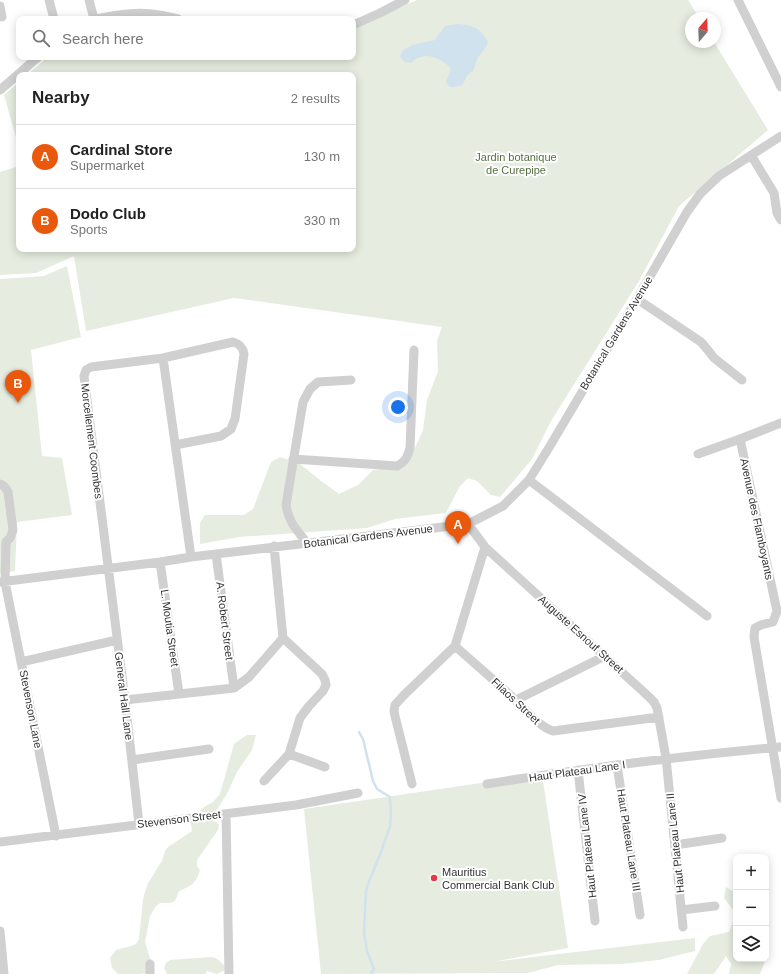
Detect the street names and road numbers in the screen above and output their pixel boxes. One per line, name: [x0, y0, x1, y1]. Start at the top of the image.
street label: Botanical Gardens Avenue: [577, 274, 655, 392]
street label: Morcellement Coombes: [79, 383, 105, 500]
street label: Avenue des Flamboyants: [738, 457, 776, 581]
street label: Botanical Gardens Avenue: [303, 522, 433, 550]
street label: A. Robert Street: [214, 581, 236, 661]
street label: L. Moutia Street: [159, 589, 181, 667]
street label: Auguste Esnouf Street: [536, 593, 626, 675]
street label: General Hall Lane: [113, 651, 135, 741]
street label: Stevenson Lane: [18, 669, 44, 749]
street label: Filaos Street: [489, 676, 543, 726]
street label: Haut Plateau Lane I: [528, 758, 626, 784]
street label: Haut Plateau Lane III: [615, 788, 643, 892]
street label: Haut Plateau Lane II: [664, 792, 686, 894]
street label: Haut Plateau Lane IV: [575, 793, 598, 899]
street label: Stevenson Street: [136, 808, 222, 830]

